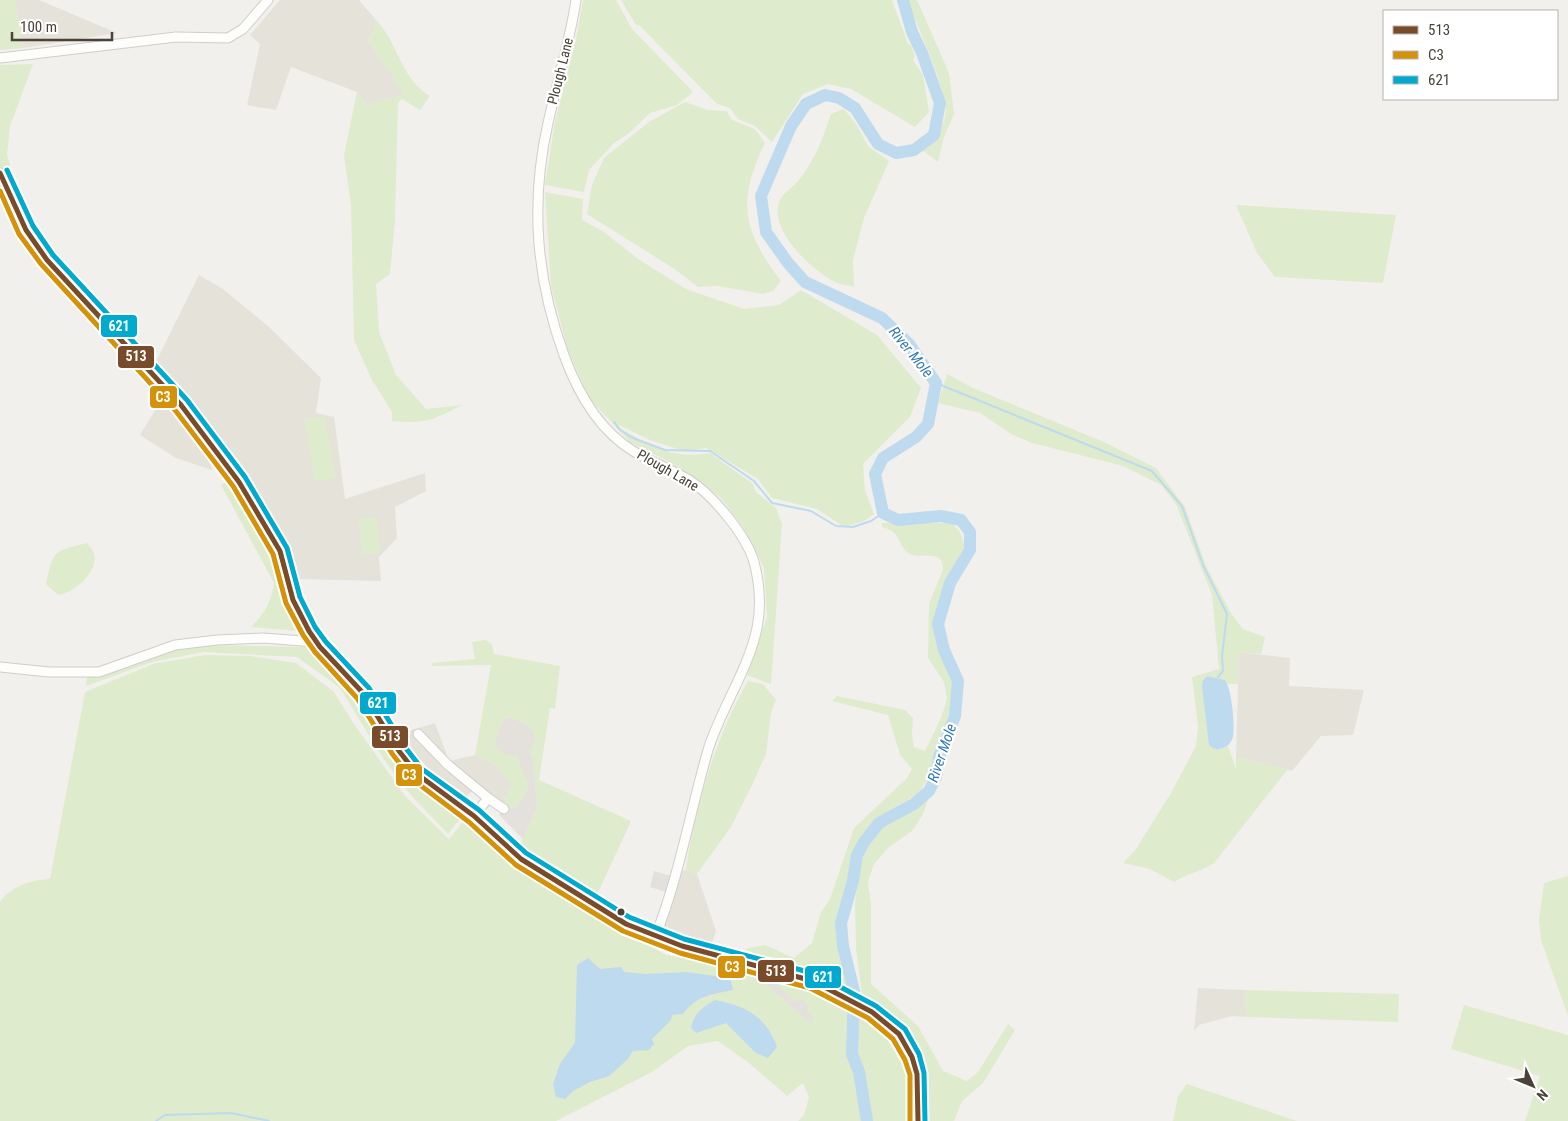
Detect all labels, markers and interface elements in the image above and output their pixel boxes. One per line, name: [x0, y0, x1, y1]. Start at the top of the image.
scale bar: [12, 10, 112, 42]
legend: [1383, 10, 1558, 100]
text: 100 m: [20, 18, 57, 36]
text: 513: [1428, 21, 1450, 39]
street label: Plough Lane: [544, 35, 576, 106]
text: C3: [1428, 46, 1444, 64]
text: 621: [1428, 71, 1450, 89]
line badge: 621: [100, 314, 138, 338]
text: 621: [108, 318, 130, 334]
water label: River Mole: [885, 323, 937, 381]
line badge: 513: [117, 345, 155, 369]
text: 513: [125, 348, 147, 364]
line badge: C3: [149, 385, 178, 409]
text: C3: [155, 389, 171, 405]
street label: Plough Lane: [634, 446, 702, 494]
line badge: 621: [359, 691, 397, 715]
text: 621: [367, 695, 389, 711]
water label: River Mole: [924, 721, 960, 784]
line badge: 513: [371, 725, 409, 749]
text: 513: [379, 728, 401, 744]
line badge: C3: [395, 763, 423, 787]
text: C3: [401, 767, 417, 783]
unlabelled marker: [616, 907, 626, 917]
line badge: C3: [717, 955, 746, 979]
text: C3: [724, 959, 740, 975]
line badge: 513: [757, 959, 795, 983]
text: 513: [765, 963, 787, 979]
line badge: 621: [804, 965, 842, 989]
text: 621: [812, 969, 834, 985]
north arrow: [1508, 1061, 1558, 1111]
text: N: [1534, 1086, 1551, 1104]

